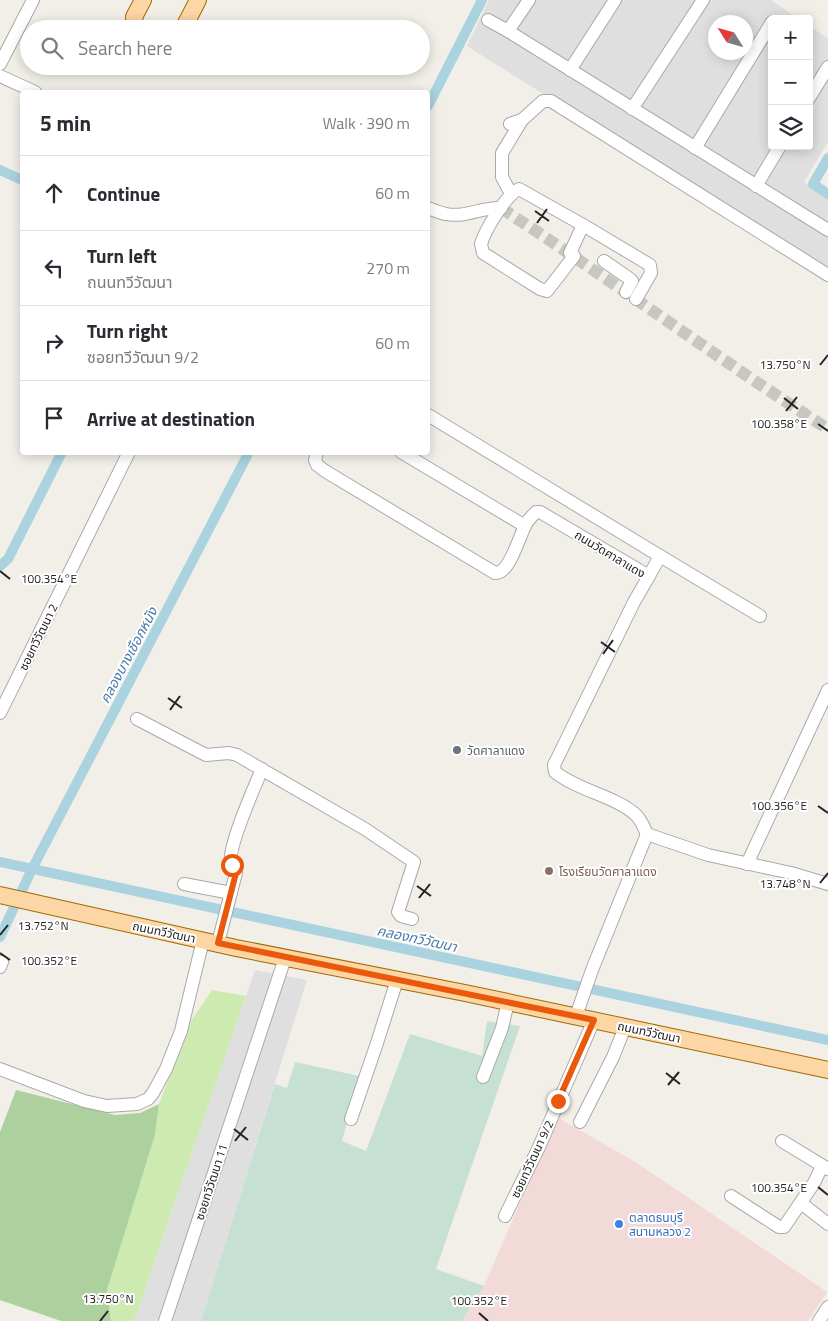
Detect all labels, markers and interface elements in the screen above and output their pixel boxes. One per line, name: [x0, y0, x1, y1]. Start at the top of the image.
north arrow: [708, 15, 753, 60]
map controls: [768, 15, 813, 150]
button: +: [768, 15, 813, 60]
search box: [20, 20, 430, 75]
text: Search here: [78, 33, 172, 62]
icon: search: [38, 34, 66, 62]
button: −: [768, 60, 813, 105]
button: layers: [768, 105, 813, 150]
text: 5 min: [40, 107, 91, 139]
text: Walk · 390 m: [322, 111, 410, 135]
icon: ahead: [40, 179, 68, 207]
text: Continue: [87, 179, 160, 208]
text: 60 m: [375, 181, 410, 205]
text: Turn left: [87, 241, 157, 270]
icon: left: [40, 254, 68, 282]
text: 270 m: [366, 256, 410, 280]
text: ถนนทวีวัฒนา: [87, 270, 173, 294]
text: Turn right: [87, 316, 168, 345]
icon: right: [40, 329, 68, 357]
text: 60 m: [375, 331, 410, 355]
text: ซอยทวีวัฒนา 9/2: [87, 345, 199, 369]
text: 13.750°N: [759, 355, 811, 374]
icon: arrive: [40, 404, 68, 432]
text: Arrive at destination: [87, 404, 255, 433]
text: 100.358°E: [751, 414, 807, 433]
street label: ถนนวัดศาลาแดง: [571, 525, 649, 583]
text: 100.354°E: [21, 569, 77, 588]
street label: ซอยทวีวัฒนา 2: [14, 600, 62, 674]
water label: คลองบางเชือกหนัง: [94, 602, 163, 707]
place label: วัดศาลาแดง: [467, 741, 525, 760]
marker: วัดศาลาแดง: [451, 744, 463, 756]
text: 100.356°E: [751, 796, 807, 815]
route start: [221, 854, 244, 877]
place label: โรงเรียนวัดศาลาแดง: [559, 862, 657, 881]
marker: โรงเรียนวัดศาลาแดง: [543, 865, 555, 877]
text: 13.748°N: [759, 874, 811, 893]
text: 13.752°N: [17, 916, 69, 935]
street label: ถนนทวีวัฒนา: [131, 916, 197, 948]
water label: คลองทวีวัฒนา: [375, 919, 460, 957]
text: 100.352°E: [21, 951, 77, 970]
street label: ถนนทวีวัฒนา: [616, 1016, 682, 1048]
route end: [547, 1090, 570, 1113]
street label: ซอยทวีวัฒนา 9/2: [506, 1117, 558, 1201]
street label: ซอยทวีวัฒนา 11: [190, 1142, 232, 1222]
text: 100.354°E: [751, 1178, 807, 1197]
place label: ตลาดธนบุรี สนามหลวง 2: [629, 1208, 691, 1241]
marker: ตลาดธนบุรี สนามหลวง 2: [613, 1218, 625, 1230]
text: 13.750°N: [82, 1289, 134, 1308]
text: 100.352°E: [451, 1291, 507, 1310]

